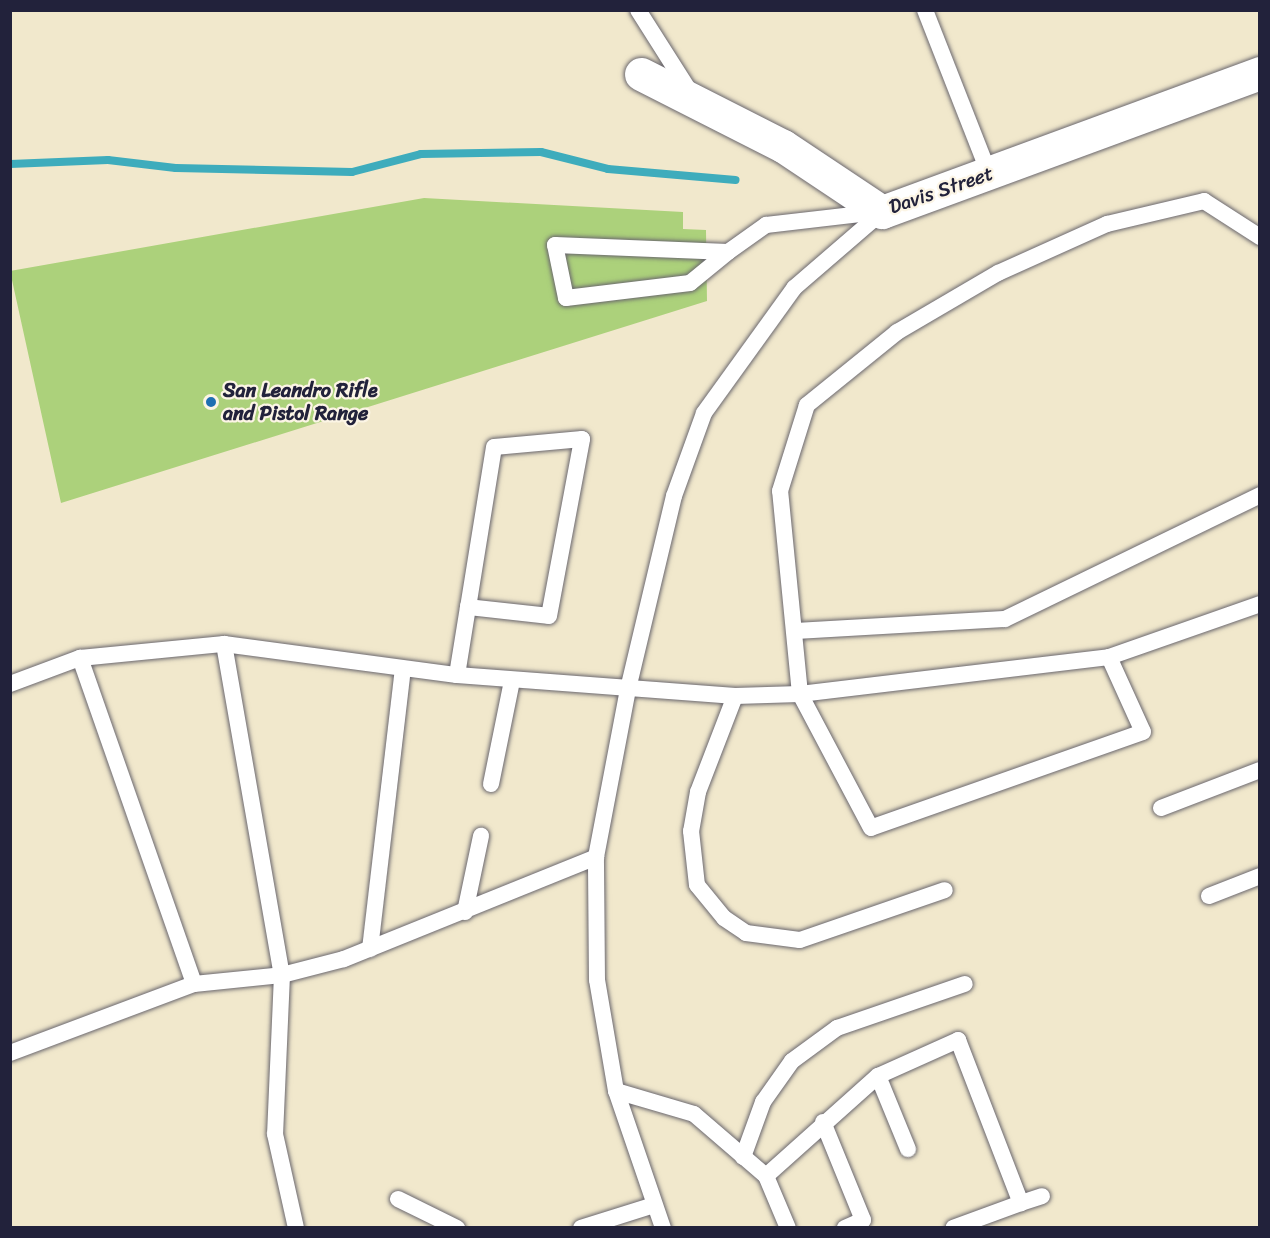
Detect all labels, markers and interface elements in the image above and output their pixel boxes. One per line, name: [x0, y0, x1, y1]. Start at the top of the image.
street label: Davis Street: [885, 161, 997, 219]
place label: San Leandro Rifle and Pistol Range: [223, 378, 378, 425]
marker: San Leandro Rifle and Pistol Range: [204, 395, 218, 409]

